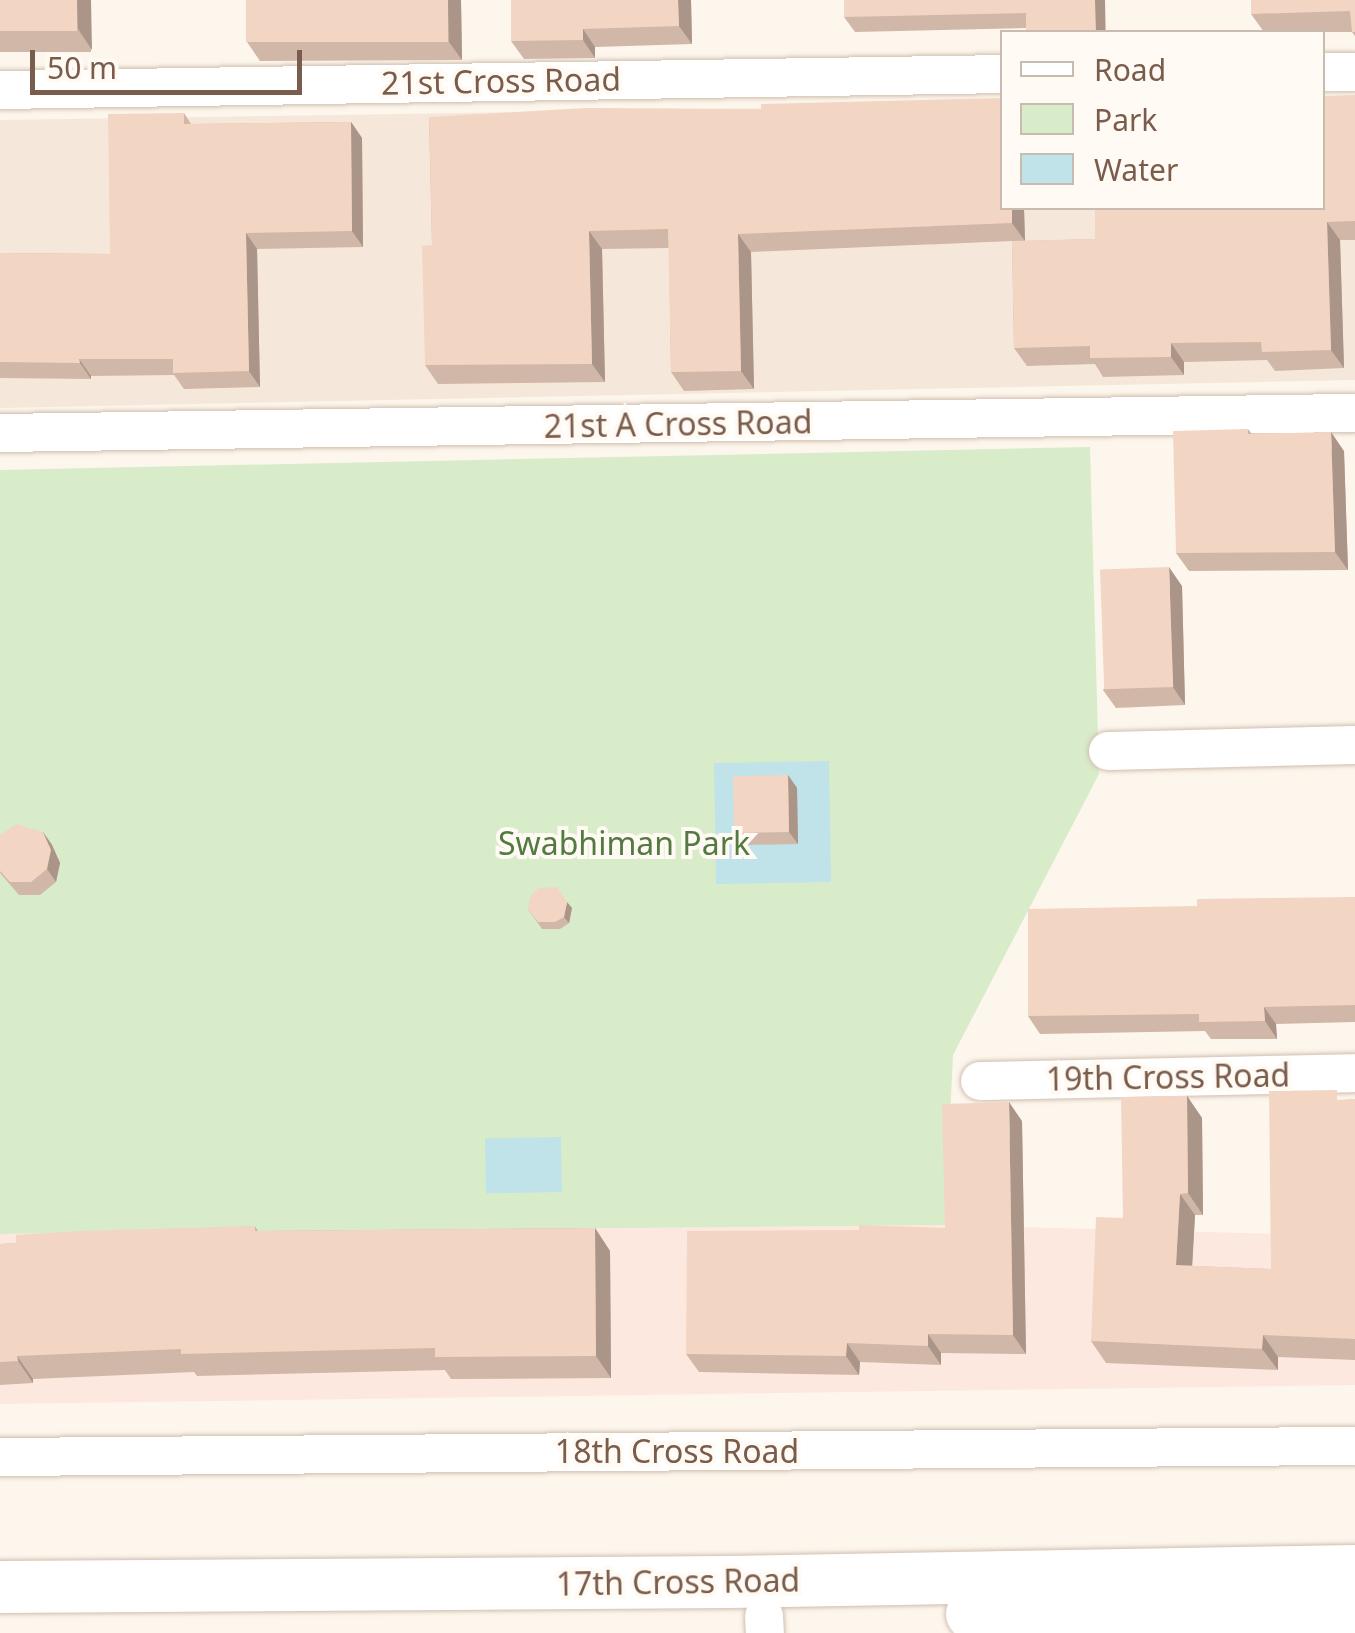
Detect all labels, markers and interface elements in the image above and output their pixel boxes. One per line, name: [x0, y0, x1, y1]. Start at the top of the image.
scale bar: [35, 30, 308, 92]
legend: [1000, 30, 1325, 210]
text: 50 m: [47, 47, 117, 88]
text: Road: [1094, 49, 1166, 90]
street label: 21st Cross Road: [381, 60, 621, 102]
text: Park: [1094, 99, 1157, 140]
text: Water: [1094, 149, 1178, 190]
street label: 21st A Cross Road: [543, 402, 813, 446]
park label: Swabhiman Park: [498, 824, 750, 862]
street label: 19th Cross Road: [1046, 1056, 1290, 1098]
street label: 18th Cross Road: [555, 1432, 799, 1470]
street label: 17th Cross Road: [556, 1561, 800, 1603]

